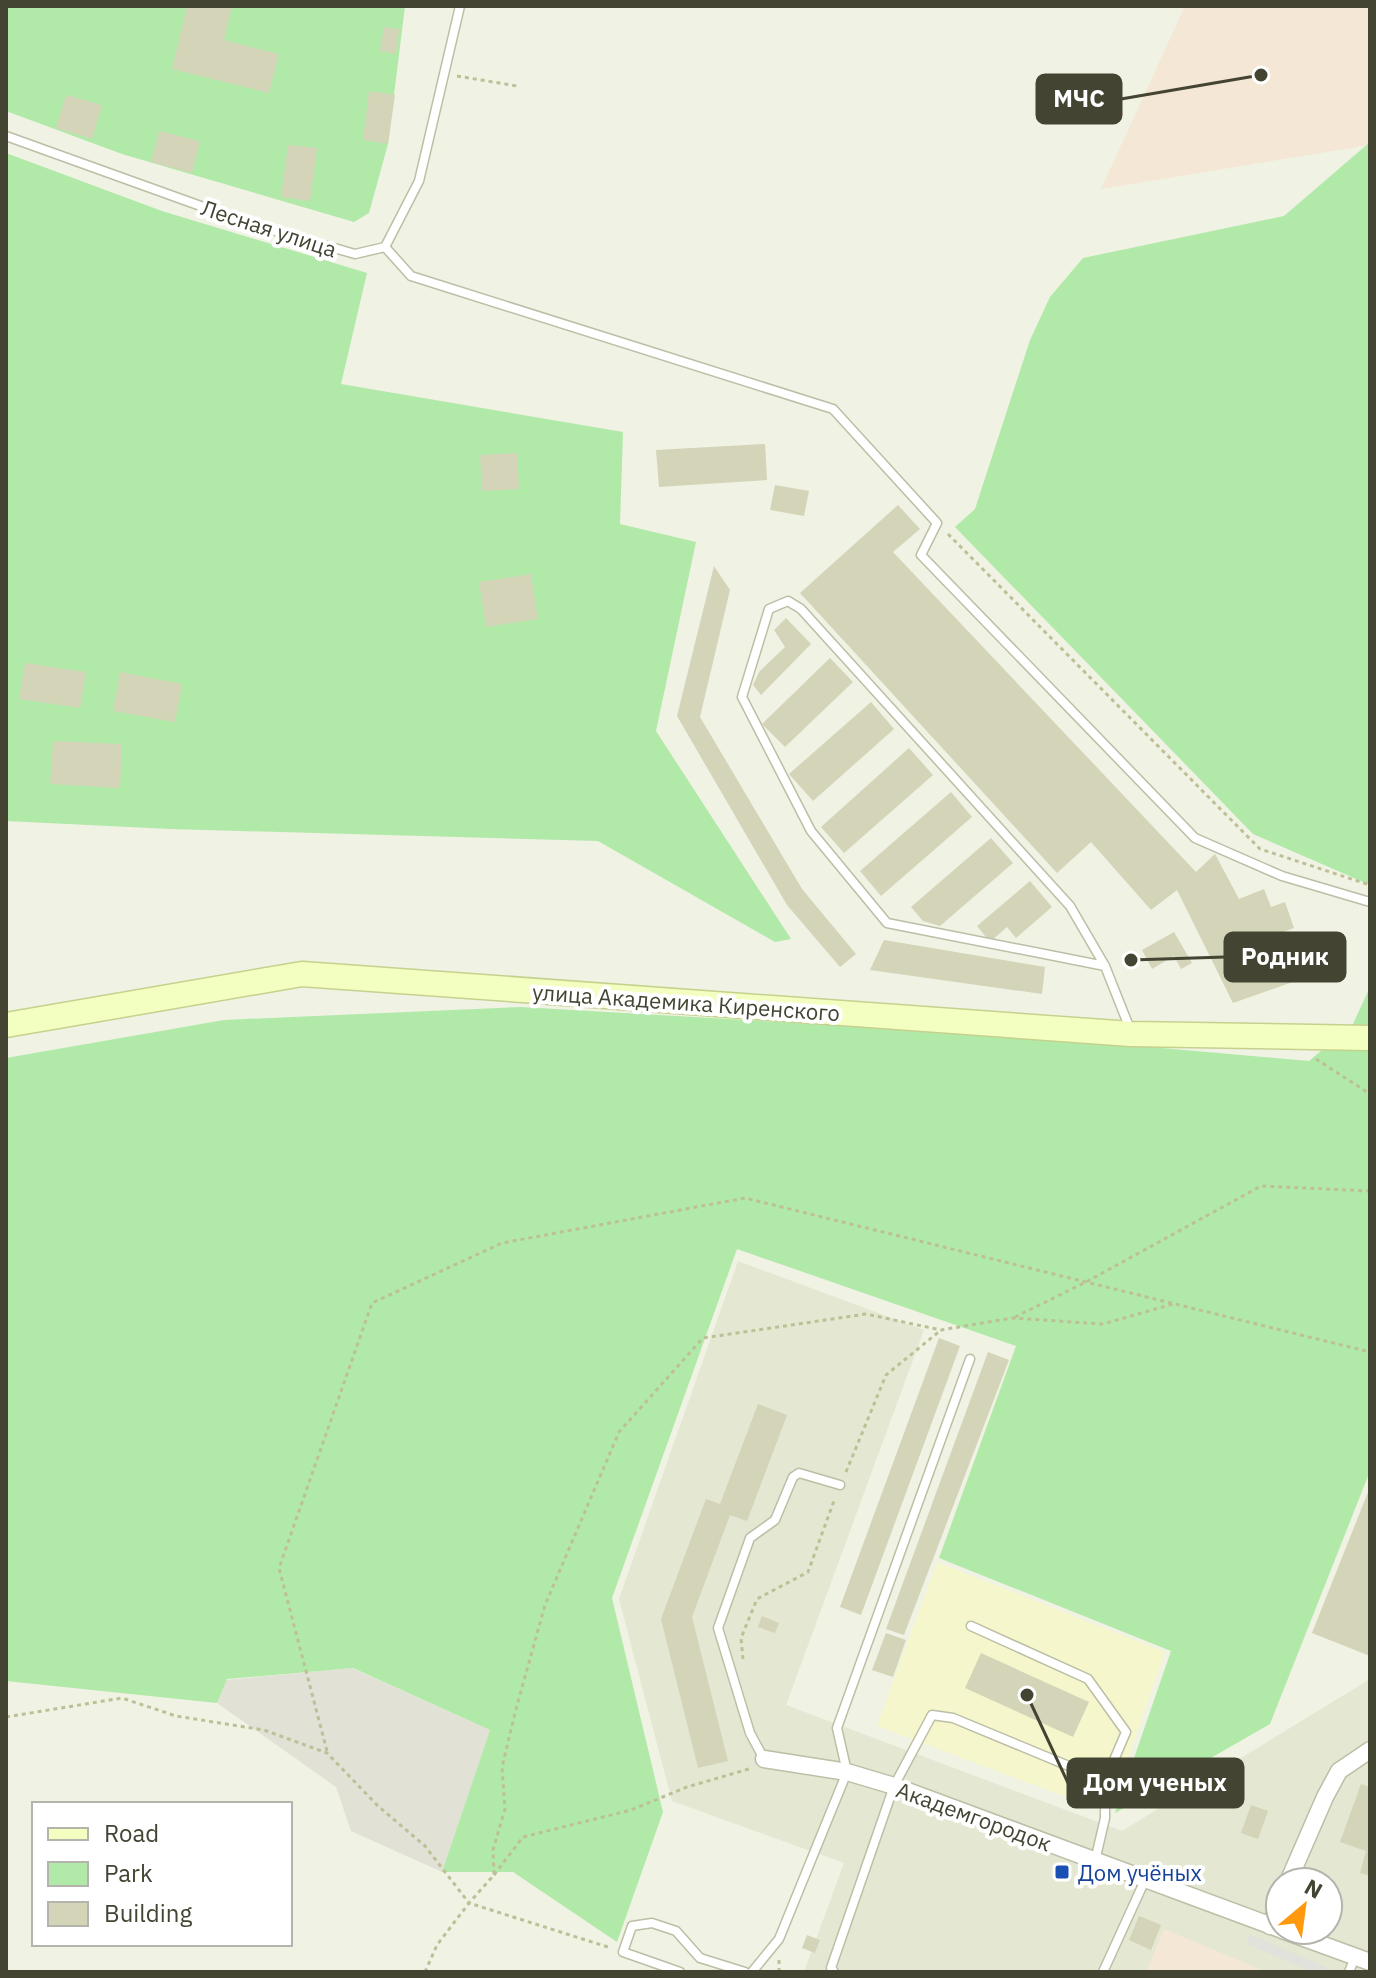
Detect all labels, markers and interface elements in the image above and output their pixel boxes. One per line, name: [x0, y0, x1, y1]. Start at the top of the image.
callout: МЧС: [1037, 75, 1121, 123]
text: МЧС: [1053, 82, 1105, 114]
street label: Лесная улица: [198, 192, 341, 264]
callout: Родник: [1225, 933, 1345, 981]
text: Родник: [1241, 940, 1329, 972]
street label: улица Академика Киренского: [531, 977, 841, 1027]
callout: Дом ученых: [1068, 1759, 1243, 1807]
text: Дом ученых: [1083, 1766, 1227, 1798]
street label: Академгородок: [893, 1775, 1055, 1857]
legend: [32, 1802, 292, 1946]
text: Road: [104, 1817, 159, 1849]
text: Park: [104, 1857, 153, 1889]
place label: Дом учёных: [1078, 1858, 1202, 1887]
marker: Дом учёных: [1053, 1863, 1071, 1881]
north arrow: [1264, 1866, 1344, 1946]
text: N: [1300, 1872, 1328, 1905]
text: Building: [104, 1897, 192, 1929]

